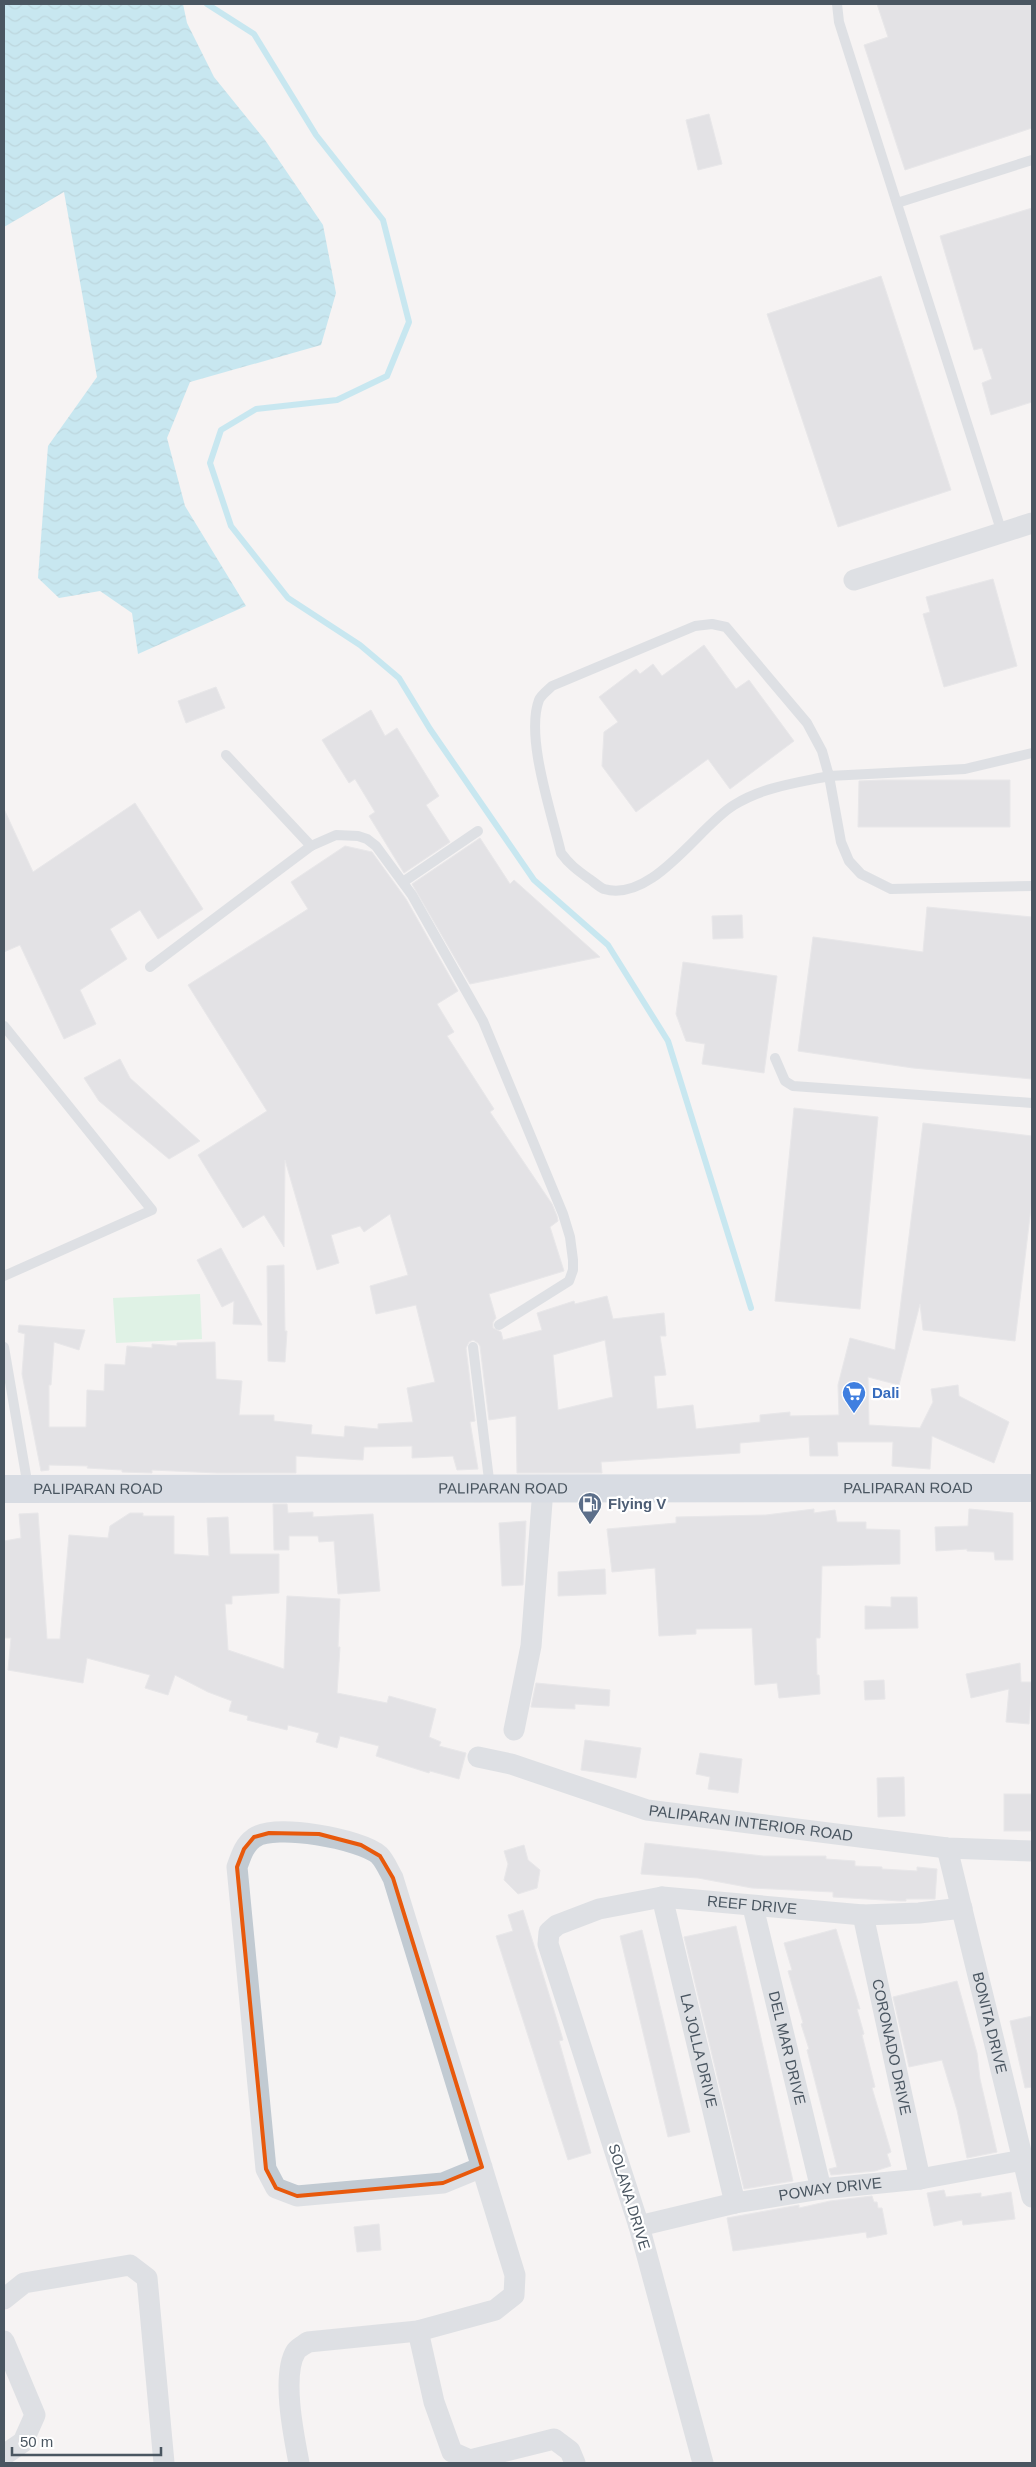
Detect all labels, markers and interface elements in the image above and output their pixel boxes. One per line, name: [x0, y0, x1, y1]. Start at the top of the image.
supermarket icon: Dali: [841, 1380, 867, 1414]
place label: Dali: [872, 1384, 900, 1401]
street label: PALIPARAN ROAD: [438, 1479, 568, 1497]
street label: PALIPARAN ROAD: [843, 1479, 973, 1496]
street label: PALIPARAN ROAD: [33, 1480, 163, 1497]
fuel station icon: Flying V: [577, 1491, 603, 1525]
place label: Flying V: [608, 1495, 666, 1512]
street label: PALIPARAN INTERIOR ROAD: [648, 1801, 854, 1844]
street label: REEF DRIVE: [706, 1892, 798, 1917]
street label: BONITA DRIVE: [970, 1970, 1011, 2075]
street label: CORONADO DRIVE: [869, 1977, 915, 2116]
street label: DEL MAR DRIVE: [766, 1989, 809, 2106]
street label: LA JOLLA DRIVE: [677, 1992, 721, 2109]
street label: SOLANA DRIVE: [605, 2142, 654, 2252]
street label: POWAY DRIVE: [777, 2174, 883, 2204]
scale bar: [12, 2424, 161, 2456]
text: 50 m: [20, 2433, 53, 2450]

